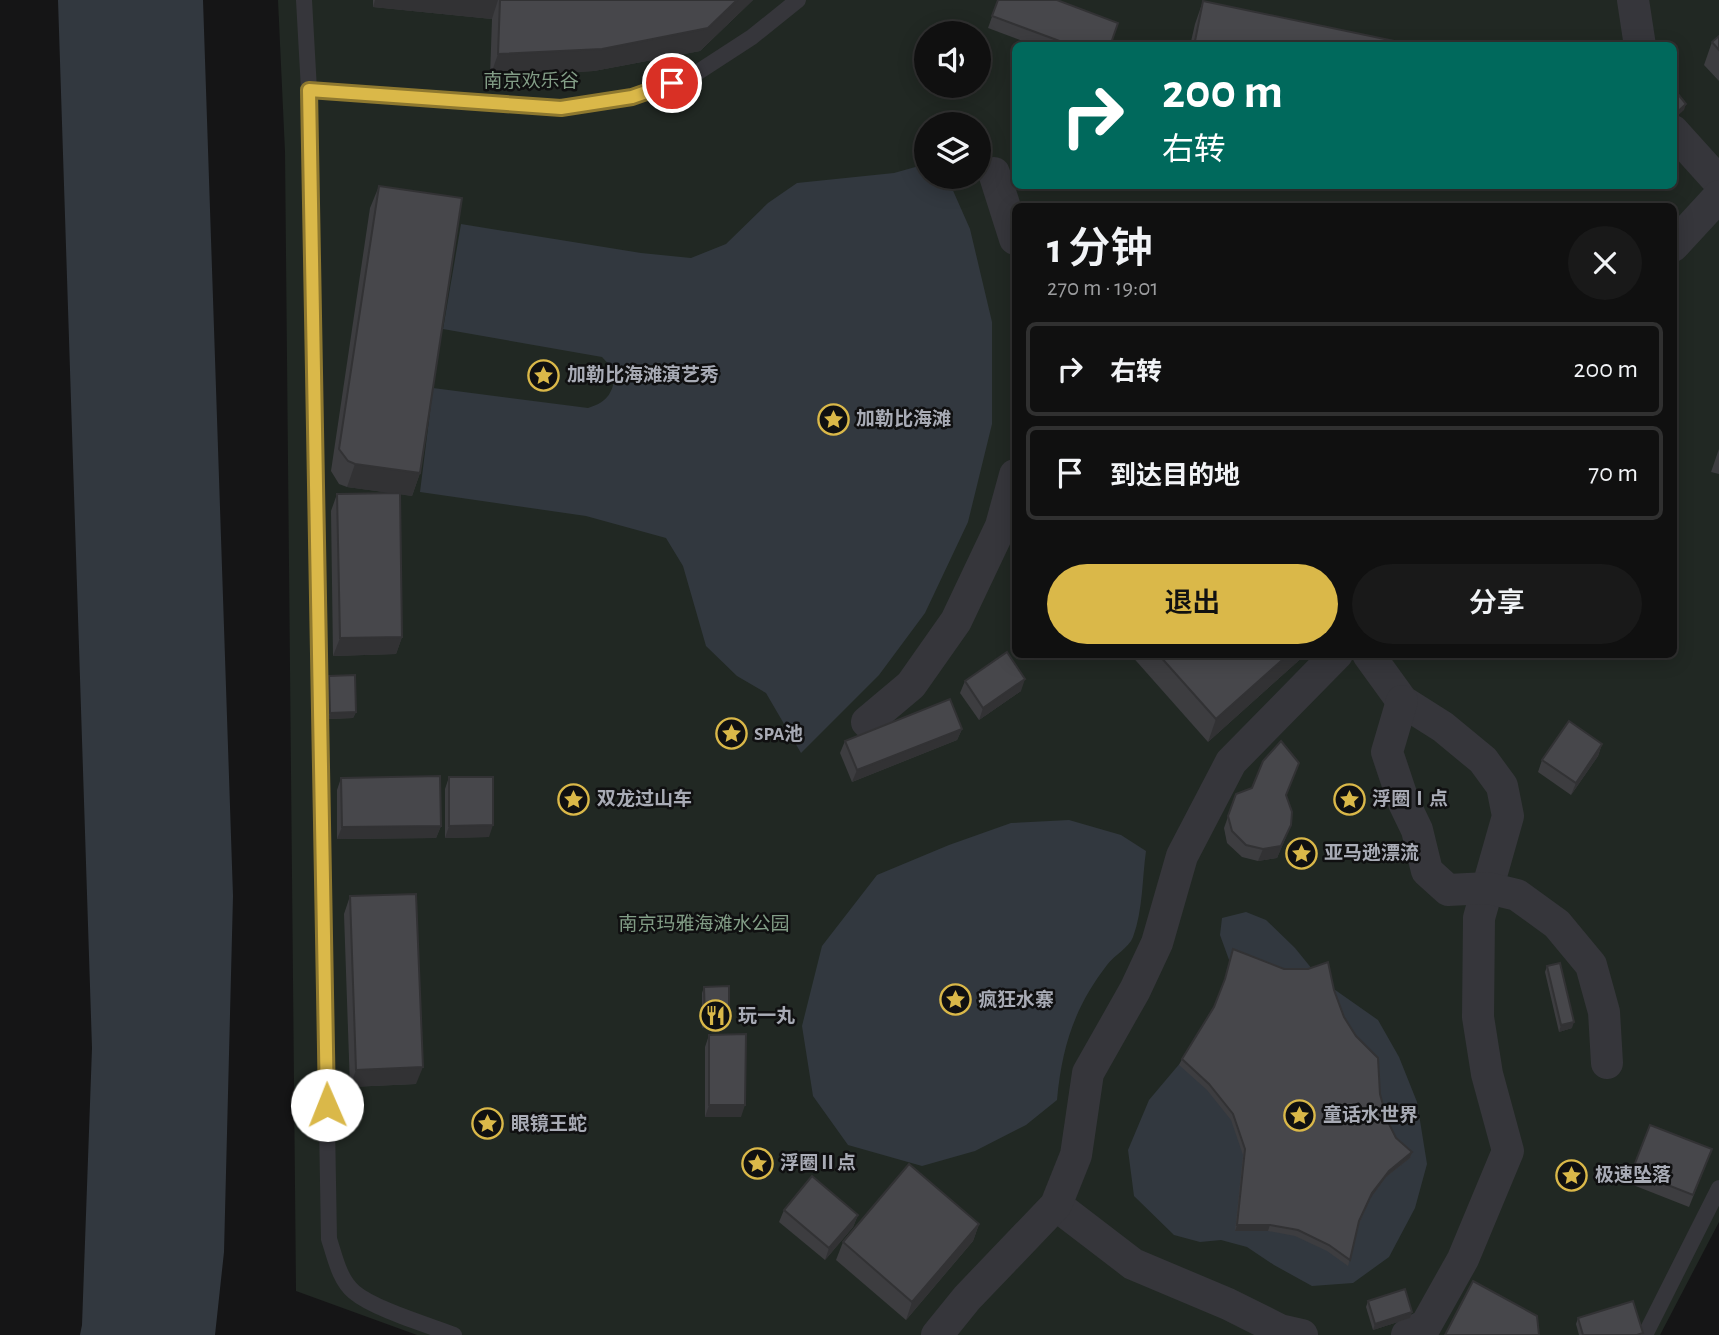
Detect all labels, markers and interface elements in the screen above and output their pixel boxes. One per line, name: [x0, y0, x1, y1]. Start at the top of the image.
map controls: [914, 21, 991, 189]
button: sound: [914, 21, 991, 98]
pin: [642, 53, 702, 113]
icon: arrive: [653, 64, 691, 102]
text: 200 m: [1162, 68, 1283, 117]
icon: right: [1047, 70, 1138, 161]
park label: 南京欢乐谷: [483, 71, 579, 91]
button: layers: [914, 112, 991, 189]
text: 右转: [1162, 134, 1226, 166]
button: close: [1568, 226, 1642, 300]
text: 1 分钟: [1047, 228, 1152, 270]
text: 270 m · 19:01: [1047, 277, 1158, 300]
icon: right: [1051, 350, 1089, 388]
text: 200 m: [1574, 356, 1638, 382]
place icon: 加勒比海滩演艺秀: [527, 358, 561, 392]
text: 右转: [1110, 359, 1162, 385]
place label: 加勒比海滩演艺秀: [567, 364, 719, 385]
place icon: 加勒比海滩: [816, 402, 850, 436]
place label: 加勒比海滩: [856, 408, 951, 429]
icon: arrive: [1051, 454, 1089, 492]
text: 70 m: [1588, 460, 1638, 486]
text: 到达目的地: [1110, 463, 1240, 489]
button: 退出: [1047, 564, 1338, 644]
button: 分享: [1352, 564, 1642, 644]
place icon: SPA池: [714, 717, 748, 751]
place label: SPA池: [754, 724, 803, 744]
place icon: 双龙过山车: [557, 782, 591, 816]
place icon: 浮圈Ⅰ点: [1332, 782, 1366, 816]
place label: 双龙过山车: [597, 788, 692, 809]
place label: 浮圈Ⅰ点: [1372, 788, 1448, 809]
place icon: 亚马逊漂流: [1284, 836, 1318, 870]
place label: 亚马逊漂流: [1324, 842, 1419, 863]
park label: 南京玛雅海滩水公园: [618, 913, 790, 934]
place icon: 疯狂水寨: [938, 983, 972, 1017]
place label: 疯狂水寨: [978, 989, 1054, 1010]
restaurant icon: 玩一丸: [698, 999, 732, 1033]
place label: 玩一丸: [738, 1006, 795, 1026]
position arrow: [290, 1068, 364, 1142]
place icon: 童话水世界: [1283, 1098, 1317, 1132]
place label: 童话水世界: [1323, 1104, 1418, 1125]
place icon: 眼镜王蛇: [471, 1107, 505, 1141]
place label: 眼镜王蛇: [511, 1113, 587, 1134]
place icon: 浮圈Ⅱ点: [740, 1146, 774, 1180]
place label: 浮圈Ⅱ点: [780, 1152, 856, 1173]
place icon: 极速坠落: [1555, 1158, 1589, 1192]
place label: 极速坠落: [1595, 1165, 1671, 1185]

